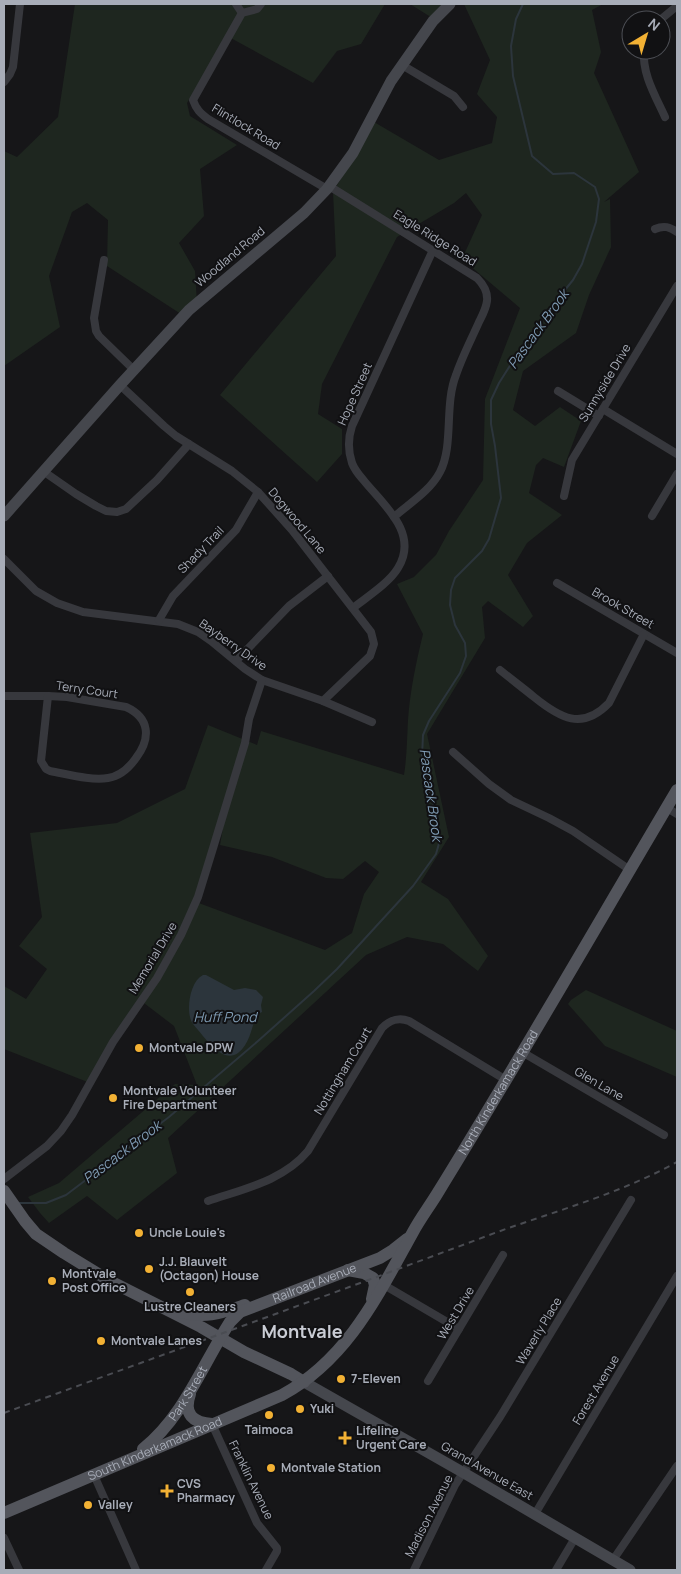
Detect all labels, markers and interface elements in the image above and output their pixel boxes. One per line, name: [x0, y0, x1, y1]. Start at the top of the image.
north arrow: [621, 10, 671, 60]
text: N: [644, 14, 664, 35]
street label: Flintlock Road: [209, 99, 284, 154]
street label: Eagle Ridge Road: [390, 205, 480, 270]
street label: Woodland Road: [191, 222, 268, 291]
water label: Pascack Brook: [503, 284, 574, 372]
street label: Sunnyside Drive: [574, 340, 635, 425]
street label: Hope Street: [333, 360, 376, 428]
street label: Dogwood Lane: [265, 484, 330, 557]
street label: Shady Trail: [174, 522, 228, 577]
street label: Brook Street: [589, 583, 658, 632]
street label: Bayberry Drive: [196, 615, 271, 674]
street label: Terry Court: [55, 677, 119, 702]
water label: Pascack Brook: [416, 747, 448, 844]
street label: Memorial Drive: [124, 919, 181, 997]
water label: Huff Pond: [193, 1007, 258, 1026]
street label: Nottingham Court: [310, 1024, 376, 1118]
street label: North Kinderkamack Road: [454, 1027, 542, 1158]
place label: Montvale DPW: [149, 1039, 234, 1056]
marker: Montvale DPW: [133, 1042, 145, 1054]
street label: Glen Lane: [571, 1063, 627, 1105]
place label: Montvale Volunteer Fire Department: [123, 1082, 237, 1113]
marker: Montvale Volunteer Fire Department: [107, 1092, 119, 1104]
water label: Pascack Brook: [79, 1115, 166, 1187]
place label: Uncle Louie's: [149, 1224, 226, 1241]
marker: Uncle Louie's: [133, 1227, 145, 1239]
place label: J.J. Blauvelt (Octagon) House: [159, 1253, 259, 1284]
street label: Railroad Avenue: [270, 1259, 359, 1307]
marker: J.J. Blauvelt (Octagon) House: [143, 1263, 155, 1275]
place label: Montvale Post Office: [62, 1265, 126, 1296]
marker: Montvale Post Office: [46, 1275, 58, 1287]
street label: West Drive: [433, 1283, 478, 1342]
marker: Lustre Cleaners: [184, 1286, 196, 1298]
street label: Waverly Place: [512, 1294, 565, 1368]
place label: Lustre Cleaners: [144, 1298, 236, 1315]
district label: Montvale: [261, 1319, 343, 1343]
place label: Montvale Lanes: [111, 1332, 203, 1349]
marker: Montvale Lanes: [95, 1335, 107, 1347]
street label: Forest Avenue: [568, 1352, 623, 1428]
street label: Park Street: [164, 1363, 211, 1424]
place label: 7-Eleven: [351, 1370, 401, 1387]
marker: 7-Eleven: [335, 1373, 347, 1385]
place label: Yuki: [310, 1400, 334, 1417]
marker: Yuki: [294, 1403, 306, 1415]
marker: Taimoca: [263, 1409, 275, 1421]
street label: South Kinderkamack Road: [85, 1412, 225, 1485]
place label: Taimoca: [245, 1421, 293, 1438]
place label: Lifeline Urgent Care: [356, 1422, 426, 1453]
marker: Lifeline Urgent Care: [338, 1431, 352, 1445]
street label: Franklin Avenue: [225, 1437, 278, 1522]
street label: Grand Avenue East: [438, 1437, 537, 1504]
place label: Montvale Station: [281, 1459, 381, 1476]
marker: Montvale Station: [265, 1462, 277, 1474]
street label: Madison Avenue: [400, 1472, 457, 1560]
place label: CVS Pharmacy: [177, 1475, 235, 1506]
marker: CVS Pharmacy: [161, 1485, 173, 1497]
place label: Valley: [98, 1496, 133, 1513]
marker: Valley: [82, 1499, 94, 1511]

